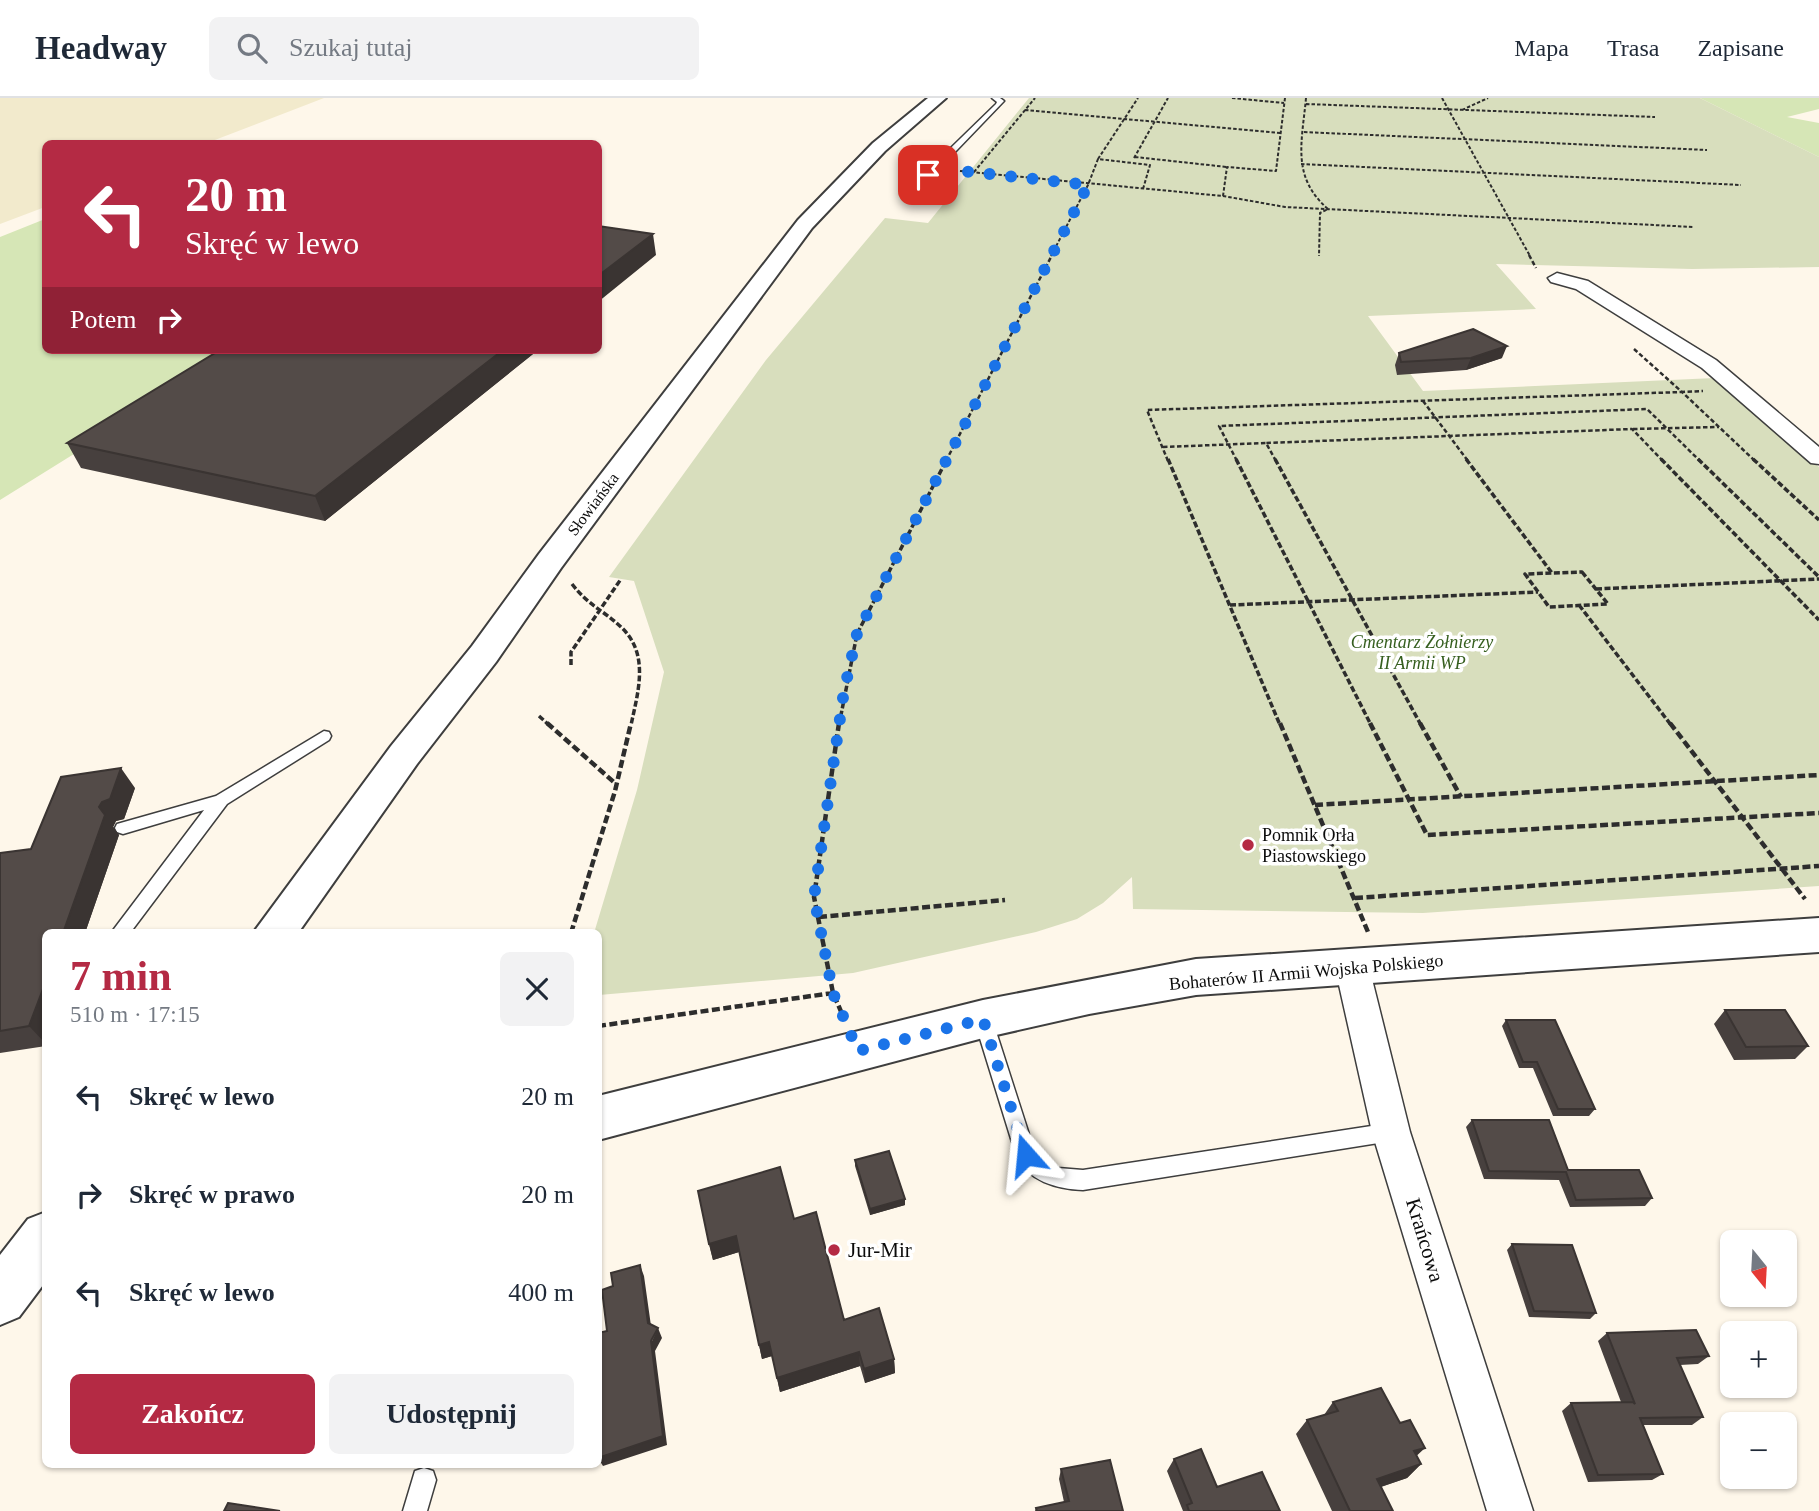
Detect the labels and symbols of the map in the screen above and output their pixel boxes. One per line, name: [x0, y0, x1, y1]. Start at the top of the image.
pin: [898, 145, 958, 205]
street label: Słowiańska: [564, 469, 622, 539]
park label: Cmentarz Żołnierzy II Armii WP: [1351, 632, 1493, 673]
place label: Pomnik Orła Piastowskiego: [1262, 825, 1366, 866]
marker: Pomnik Orła Piastowskiego: [1240, 837, 1256, 853]
street label: Bohaterów II Armii Wojska Polskiego: [1168, 950, 1444, 994]
position arrow: [989, 1118, 1063, 1192]
street label: Krańcowa: [1401, 1195, 1449, 1285]
north arrow: [1720, 1230, 1797, 1307]
place label: Jur-Mir: [848, 1238, 912, 1262]
marker: Jur-Mir: [826, 1242, 842, 1258]

